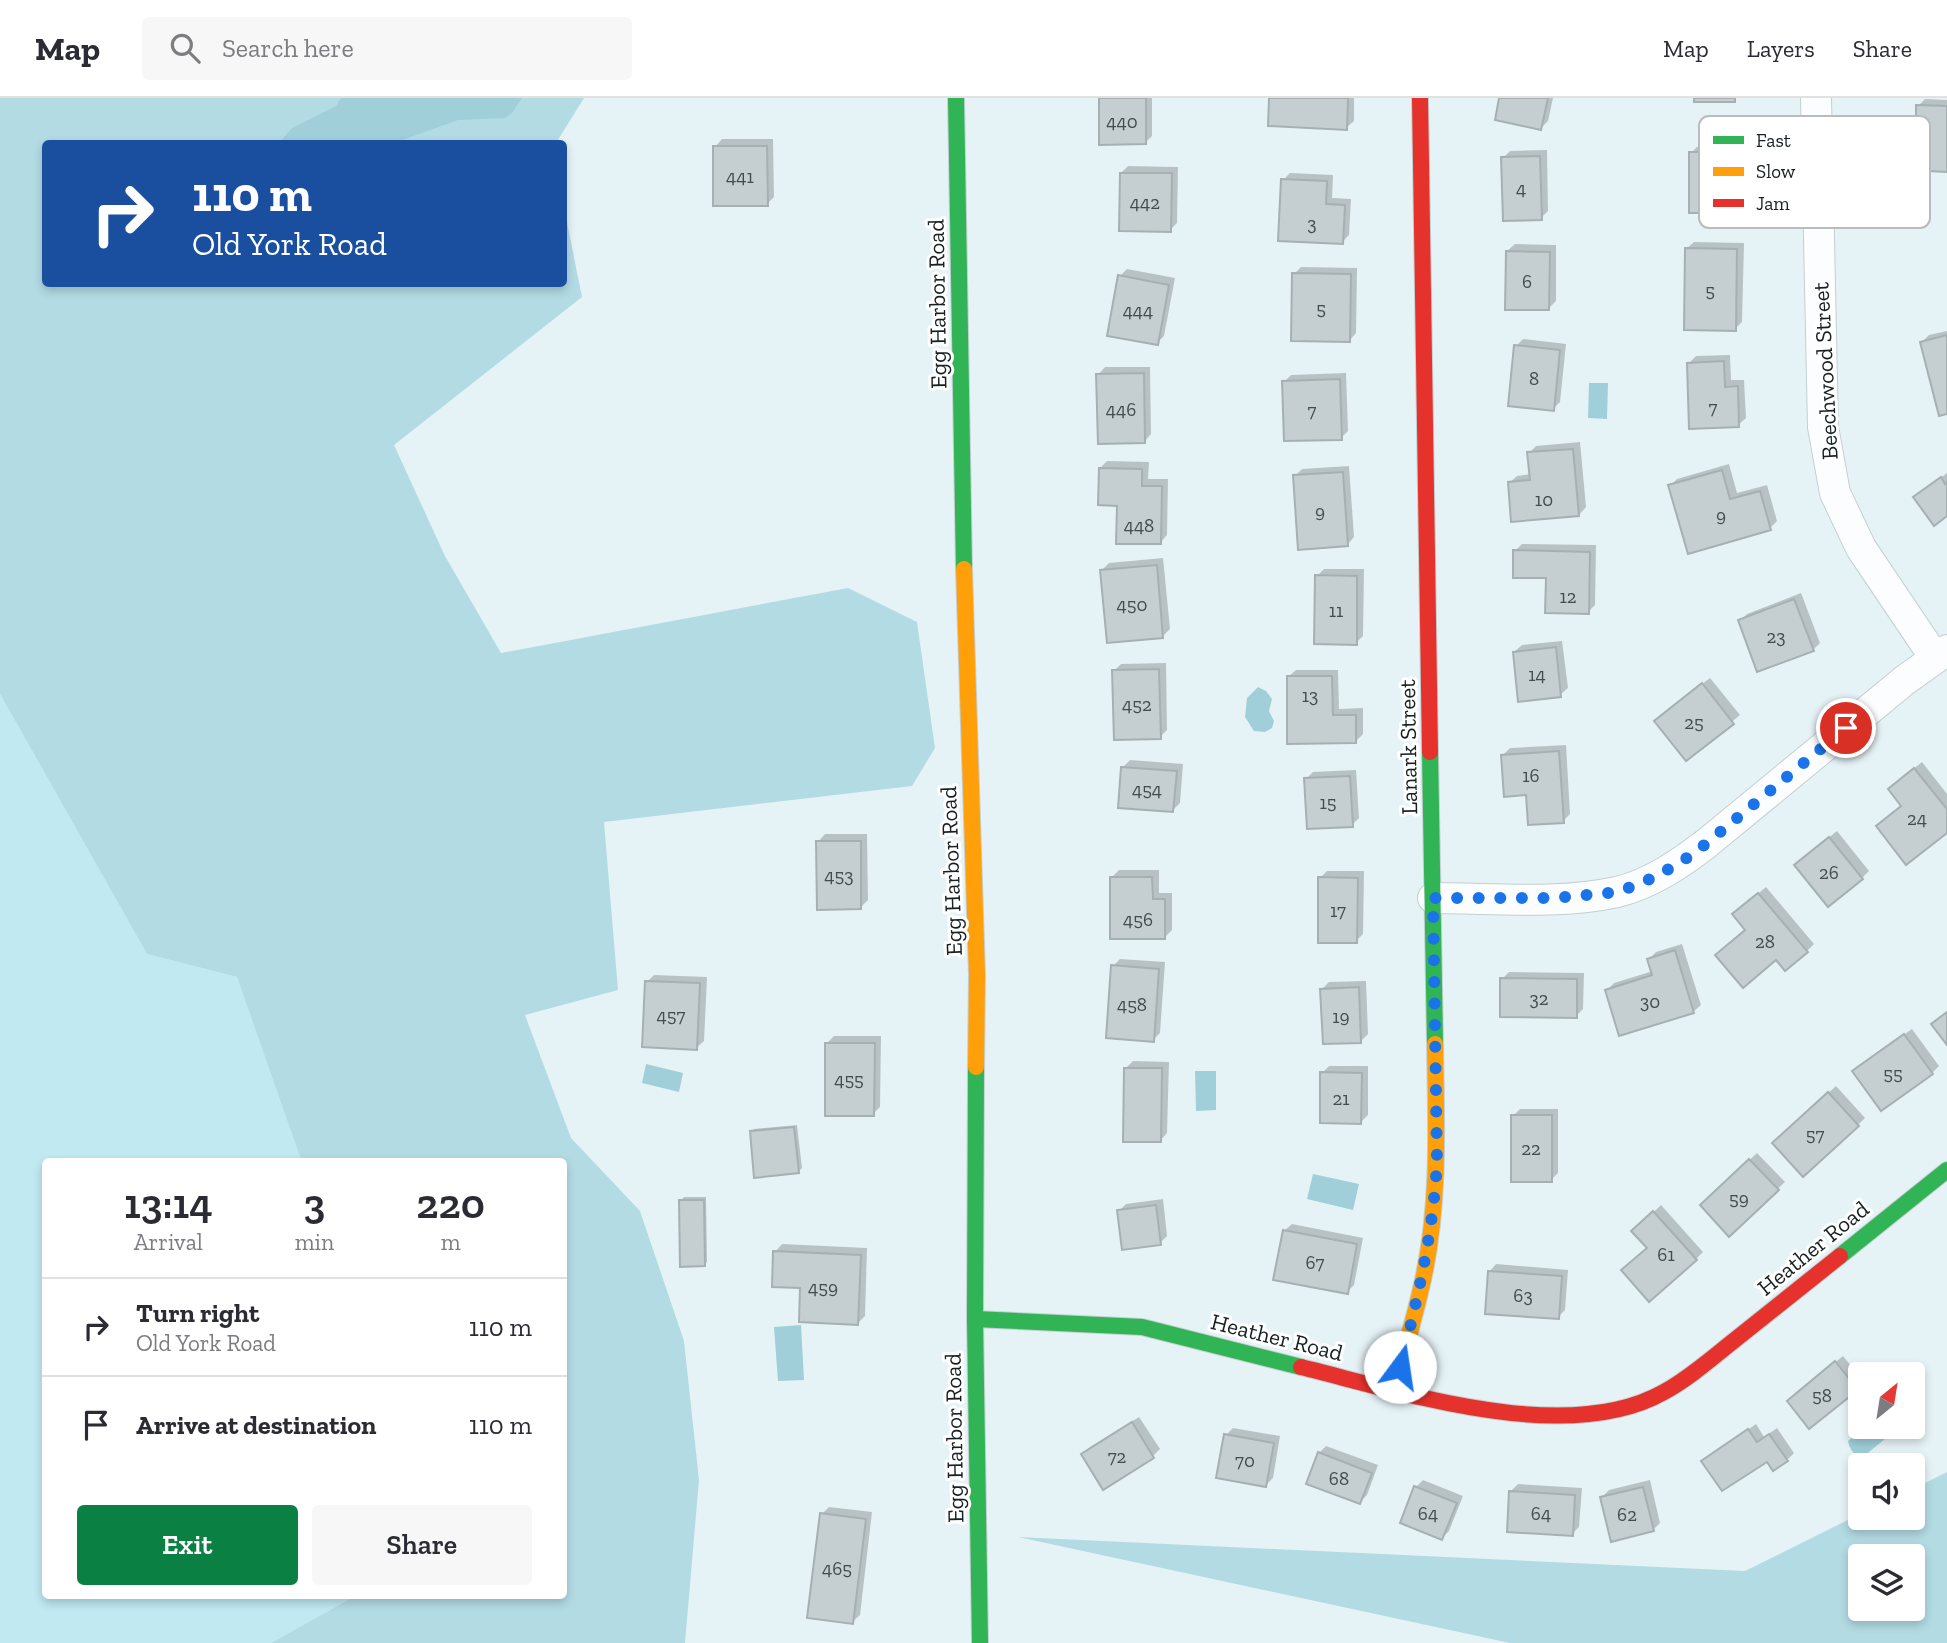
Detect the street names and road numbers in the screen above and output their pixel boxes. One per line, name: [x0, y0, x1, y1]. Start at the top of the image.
street label: Egg Harbor Road: [922, 218, 952, 389]
street label: Beechwood Street: [1806, 281, 1844, 461]
street label: Lanark Street: [1393, 679, 1423, 815]
street label: Egg Harbor Road: [934, 785, 968, 956]
street label: Heather Road: [1752, 1194, 1875, 1301]
street label: Heather Road: [1208, 1307, 1346, 1367]
street label: Egg Harbor Road: [939, 1352, 969, 1523]

